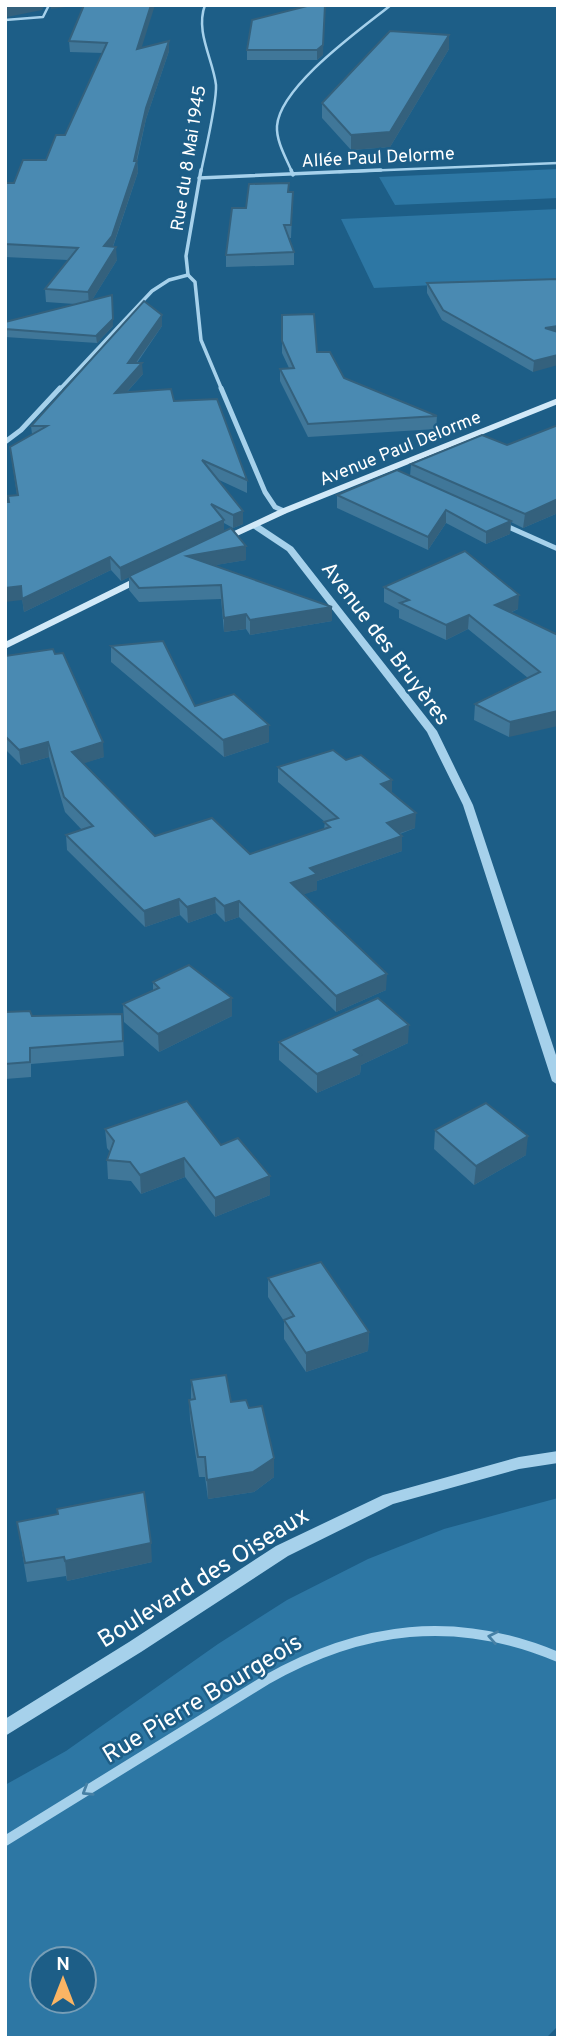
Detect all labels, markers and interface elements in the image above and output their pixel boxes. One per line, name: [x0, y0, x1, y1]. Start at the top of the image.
street label: Rue du 8 Mai 1945: [167, 84, 212, 233]
street label: Allée Paul Delorme: [301, 143, 455, 174]
street label: Avenue Paul Delorme: [316, 406, 485, 492]
street label: Avenue des Bruyères: [314, 557, 455, 731]
street label: Boulevard des Oiseaux: [93, 1501, 315, 1656]
street label: Rue Pierre Bourgeois: [98, 1628, 308, 1771]
one-way arrow: [487, 1630, 499, 1645]
one-way arrow: [81, 1783, 94, 1796]
north arrow: [28, 1945, 98, 2015]
text: N: [56, 1953, 70, 1977]

